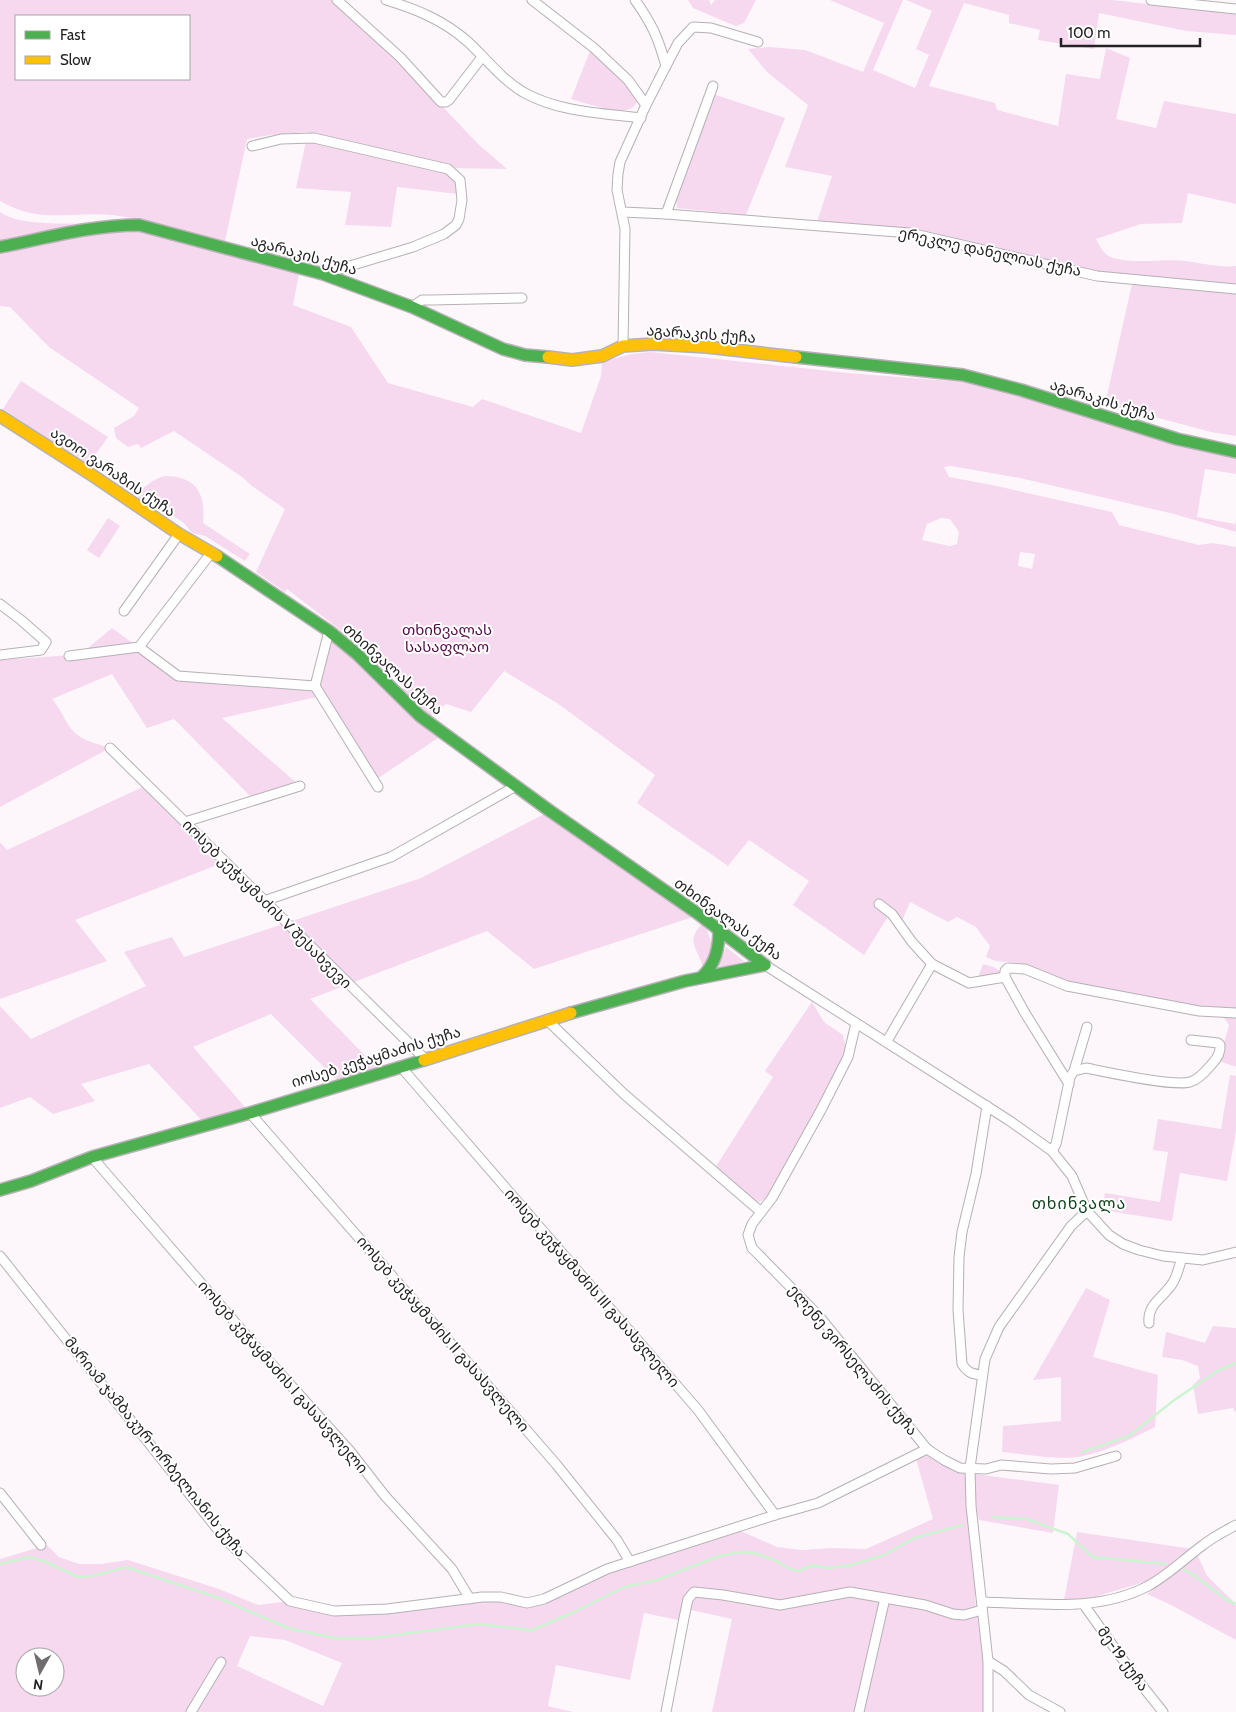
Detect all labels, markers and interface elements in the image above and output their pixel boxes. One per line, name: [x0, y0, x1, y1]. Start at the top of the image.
legend: [15, 15, 190, 80]
scale bar: [1061, 15, 1200, 47]
text: 100 m: [1068, 24, 1110, 42]
text: Fast: [60, 26, 85, 44]
text: Slow: [60, 51, 91, 69]
street label: ერეკლე დანელიას ქუჩა: [897, 224, 1083, 280]
street label: აგარაკის ქუჩა: [249, 231, 359, 279]
street label: აგარაკის ქუჩა: [646, 321, 756, 347]
street label: აგარაკის ქუჩა: [1048, 375, 1158, 425]
street label: ავთო ვარაზის ქუჩა: [47, 423, 179, 521]
street label: თხინვალას ქუჩა: [339, 619, 447, 719]
park label: თხინვალას სასაფლაო: [402, 621, 492, 656]
street label: იოსებ კეჭაყმაძის V შესახვევი: [179, 816, 355, 992]
street label: თხინვალას ქუჩა: [671, 874, 785, 964]
street label: იოსებ კეჭაყმაძის ქუჩა: [289, 1023, 463, 1091]
street label: იოსებ კეჭაყმაძის III გასასვლელი: [501, 1185, 683, 1391]
district label: თხინვალა: [1032, 1194, 1126, 1214]
street label: იოსებ კეჭაყმაძის II გასასვლელი: [353, 1232, 533, 1436]
street label: იოსებ კეჭაყმაძის I გასასვლელი: [194, 1277, 372, 1477]
street label: ელენე ვირსელაძის ქუჩა: [785, 1281, 921, 1439]
street label: მარიამ ჯამბაკურ-ორბელიანის ქუჩა: [61, 1333, 249, 1561]
street label: მე-19 ქუჩა: [1094, 1623, 1152, 1695]
north arrow: [15, 1647, 65, 1697]
text: N: [32, 1675, 44, 1694]

